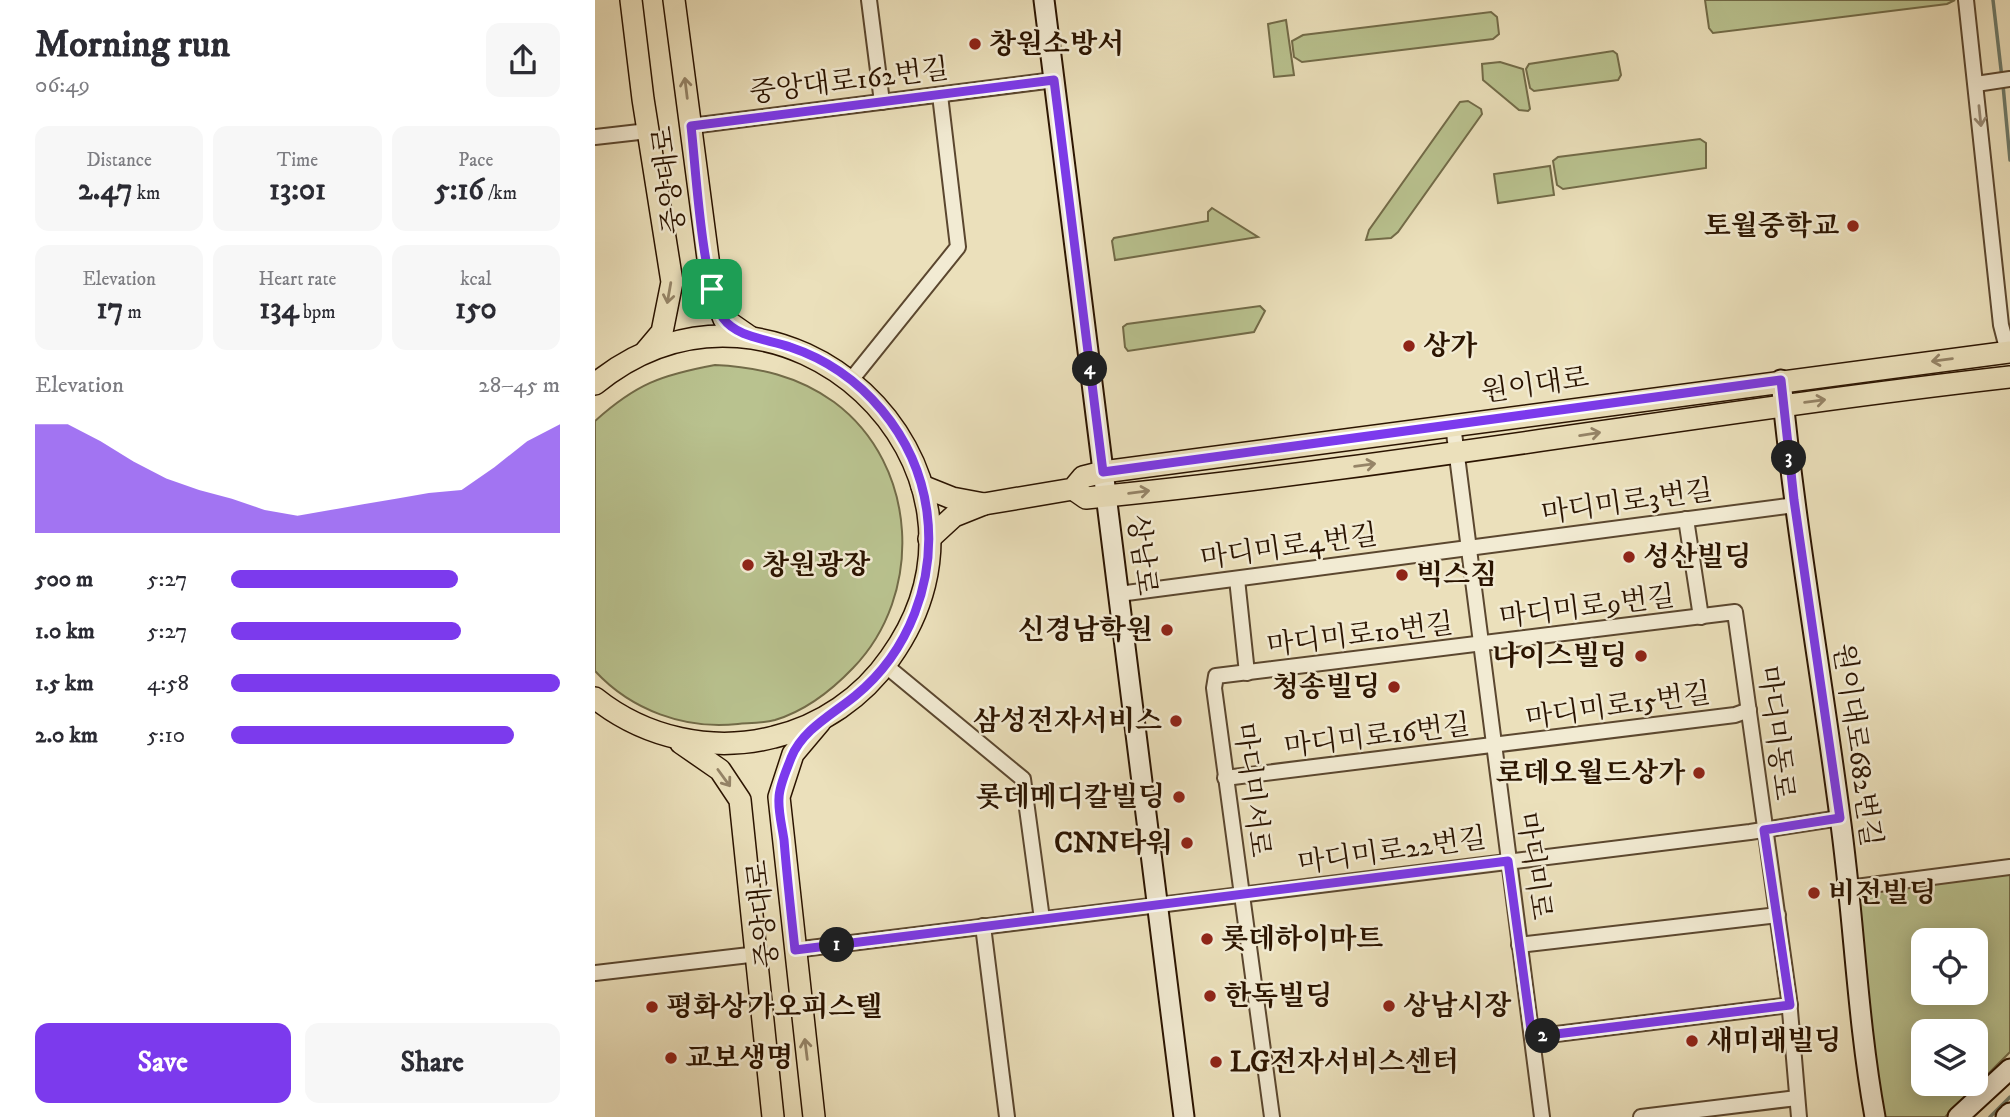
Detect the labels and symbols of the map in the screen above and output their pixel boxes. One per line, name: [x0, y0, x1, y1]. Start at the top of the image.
place label: 창원소방서: [989, 27, 1124, 62]
marker: 창원소방서: [967, 36, 983, 52]
street label: 중앙대로162번길: [747, 51, 951, 111]
one-way arrow: [680, 77, 693, 100]
one-way arrow: [1973, 105, 1986, 127]
street label: 중앙대로: [645, 124, 693, 236]
place label: 토월중학교: [1704, 209, 1839, 244]
marker: 토월중학교: [1845, 218, 1861, 234]
pin: [682, 259, 742, 319]
one-way arrow: [662, 281, 675, 304]
place label: 상가: [1423, 329, 1478, 364]
marker: 상가: [1401, 338, 1417, 354]
pin: 4: [1072, 352, 1107, 386]
one-way arrow: [1931, 354, 1954, 367]
street label: 원이대로: [1479, 360, 1591, 410]
one-way arrow: [1803, 395, 1826, 408]
one-way arrow: [1578, 428, 1601, 441]
pin: 3: [1771, 440, 1807, 476]
one-way arrow: [1353, 459, 1376, 472]
street label: 마디미로3번길: [1539, 473, 1715, 531]
one-way arrow: [1127, 485, 1150, 498]
street label: 상남로: [1120, 513, 1164, 597]
street label: 마디미로4번길: [1198, 517, 1380, 577]
place label: 성산빌딩: [1643, 540, 1751, 575]
place label: 창원광장: [762, 548, 871, 583]
marker: 성산빌딩: [1621, 549, 1637, 565]
marker: 창원광장: [740, 557, 756, 573]
place label: 빅스짐: [1416, 558, 1497, 593]
marker: 빅스짐: [1394, 567, 1410, 583]
street label: 마디미로9번길: [1497, 579, 1677, 635]
street label: 마디미로10번길: [1265, 606, 1455, 664]
place label: 신경남학원: [1018, 613, 1153, 648]
marker: 신경남학원: [1159, 622, 1175, 638]
place label: 나이스빌딩: [1492, 639, 1627, 674]
street label: 원이대로682번길: [1825, 641, 1889, 849]
marker: 나이스빌딩: [1633, 648, 1649, 664]
street label: 마디미동로: [1750, 664, 1802, 802]
place label: 청송빌딩: [1272, 670, 1380, 705]
street label: 마디미로15번길: [1523, 676, 1713, 736]
marker: 청송빌딩: [1386, 679, 1402, 695]
place label: 삼성전자서비스: [973, 704, 1162, 739]
street label: 마디미로16번길: [1282, 707, 1472, 765]
marker: 삼성전자서비스: [1168, 713, 1184, 729]
street label: 마디미서로: [1226, 721, 1278, 859]
place label: 로데오월드상가: [1496, 756, 1686, 791]
marker: 로데오월드상가: [1691, 765, 1707, 781]
one-way arrow: [717, 768, 732, 787]
place label: 롯데메디칼빌딩: [976, 780, 1165, 815]
marker: 롯데메디칼빌딩: [1171, 789, 1187, 805]
street label: 마디미로: [1509, 810, 1559, 922]
street label: 마디미로22번길: [1296, 820, 1488, 882]
place label: CNN타워: [1054, 826, 1173, 861]
marker: CNN타워: [1179, 835, 1195, 851]
street label: 중앙대로: [740, 858, 786, 970]
place label: 비전빌딩: [1828, 876, 1936, 911]
marker: 비전빌딩: [1806, 885, 1822, 901]
place label: 롯데하이마트: [1221, 922, 1383, 957]
pin: 1: [819, 928, 855, 962]
marker: 롯데하이마트: [1199, 931, 1215, 947]
place label: 한독빌딩: [1224, 979, 1332, 1014]
marker: 한독빌딩: [1202, 988, 1218, 1004]
place label: 상남시장: [1403, 989, 1512, 1024]
place label: 평화상가오피스텔: [666, 990, 882, 1025]
marker: 상남시장: [1381, 998, 1397, 1014]
marker: 평화상가오피스텔: [644, 999, 660, 1015]
pin: 2: [1525, 1018, 1560, 1054]
place label: 새미래빌딩: [1706, 1024, 1841, 1059]
marker: 새미래빌딩: [1684, 1033, 1700, 1049]
one-way arrow: [800, 1038, 813, 1061]
place label: 교보생명: [685, 1041, 793, 1076]
place label: LG전자서비스센터: [1230, 1045, 1459, 1080]
marker: 교보생명: [663, 1050, 679, 1066]
marker: LG전자서비스센터: [1208, 1054, 1224, 1070]

